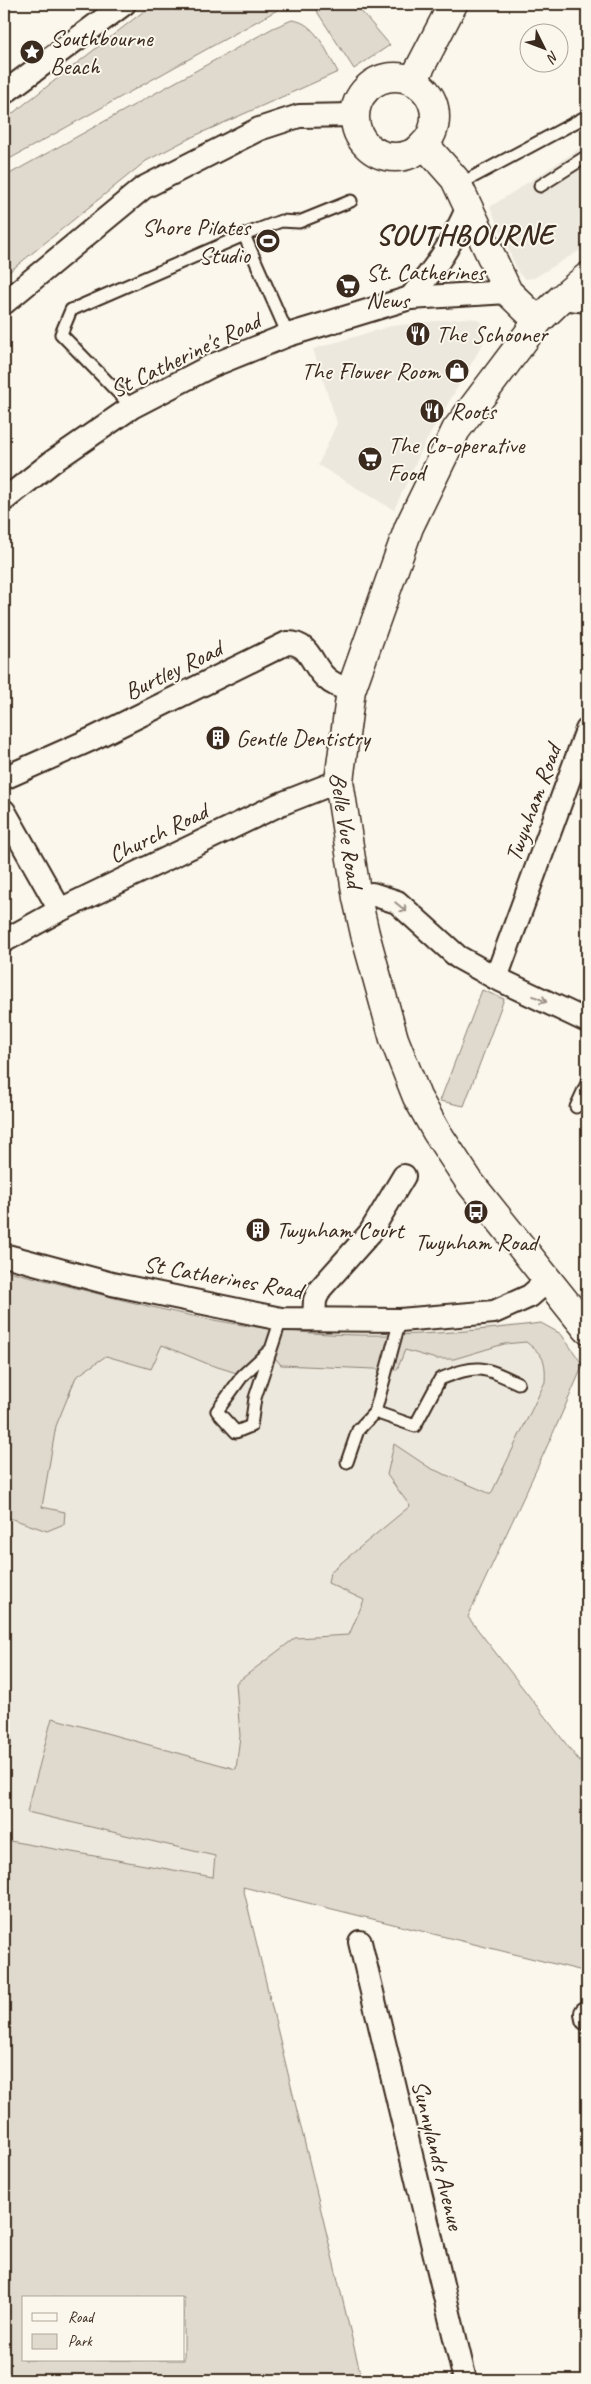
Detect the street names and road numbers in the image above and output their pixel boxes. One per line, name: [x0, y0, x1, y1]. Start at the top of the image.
street label: St Catherine's Road: [105, 304, 268, 404]
street label: Burtley Road: [119, 632, 230, 706]
street label: Twynham Road: [498, 737, 569, 866]
street label: Belle Vue Road: [323, 772, 371, 893]
street label: Church Road: [104, 795, 216, 870]
street label: St Catherines Road: [141, 1248, 308, 1306]
street label: Sunnylands Avenue: [405, 2077, 472, 2235]

